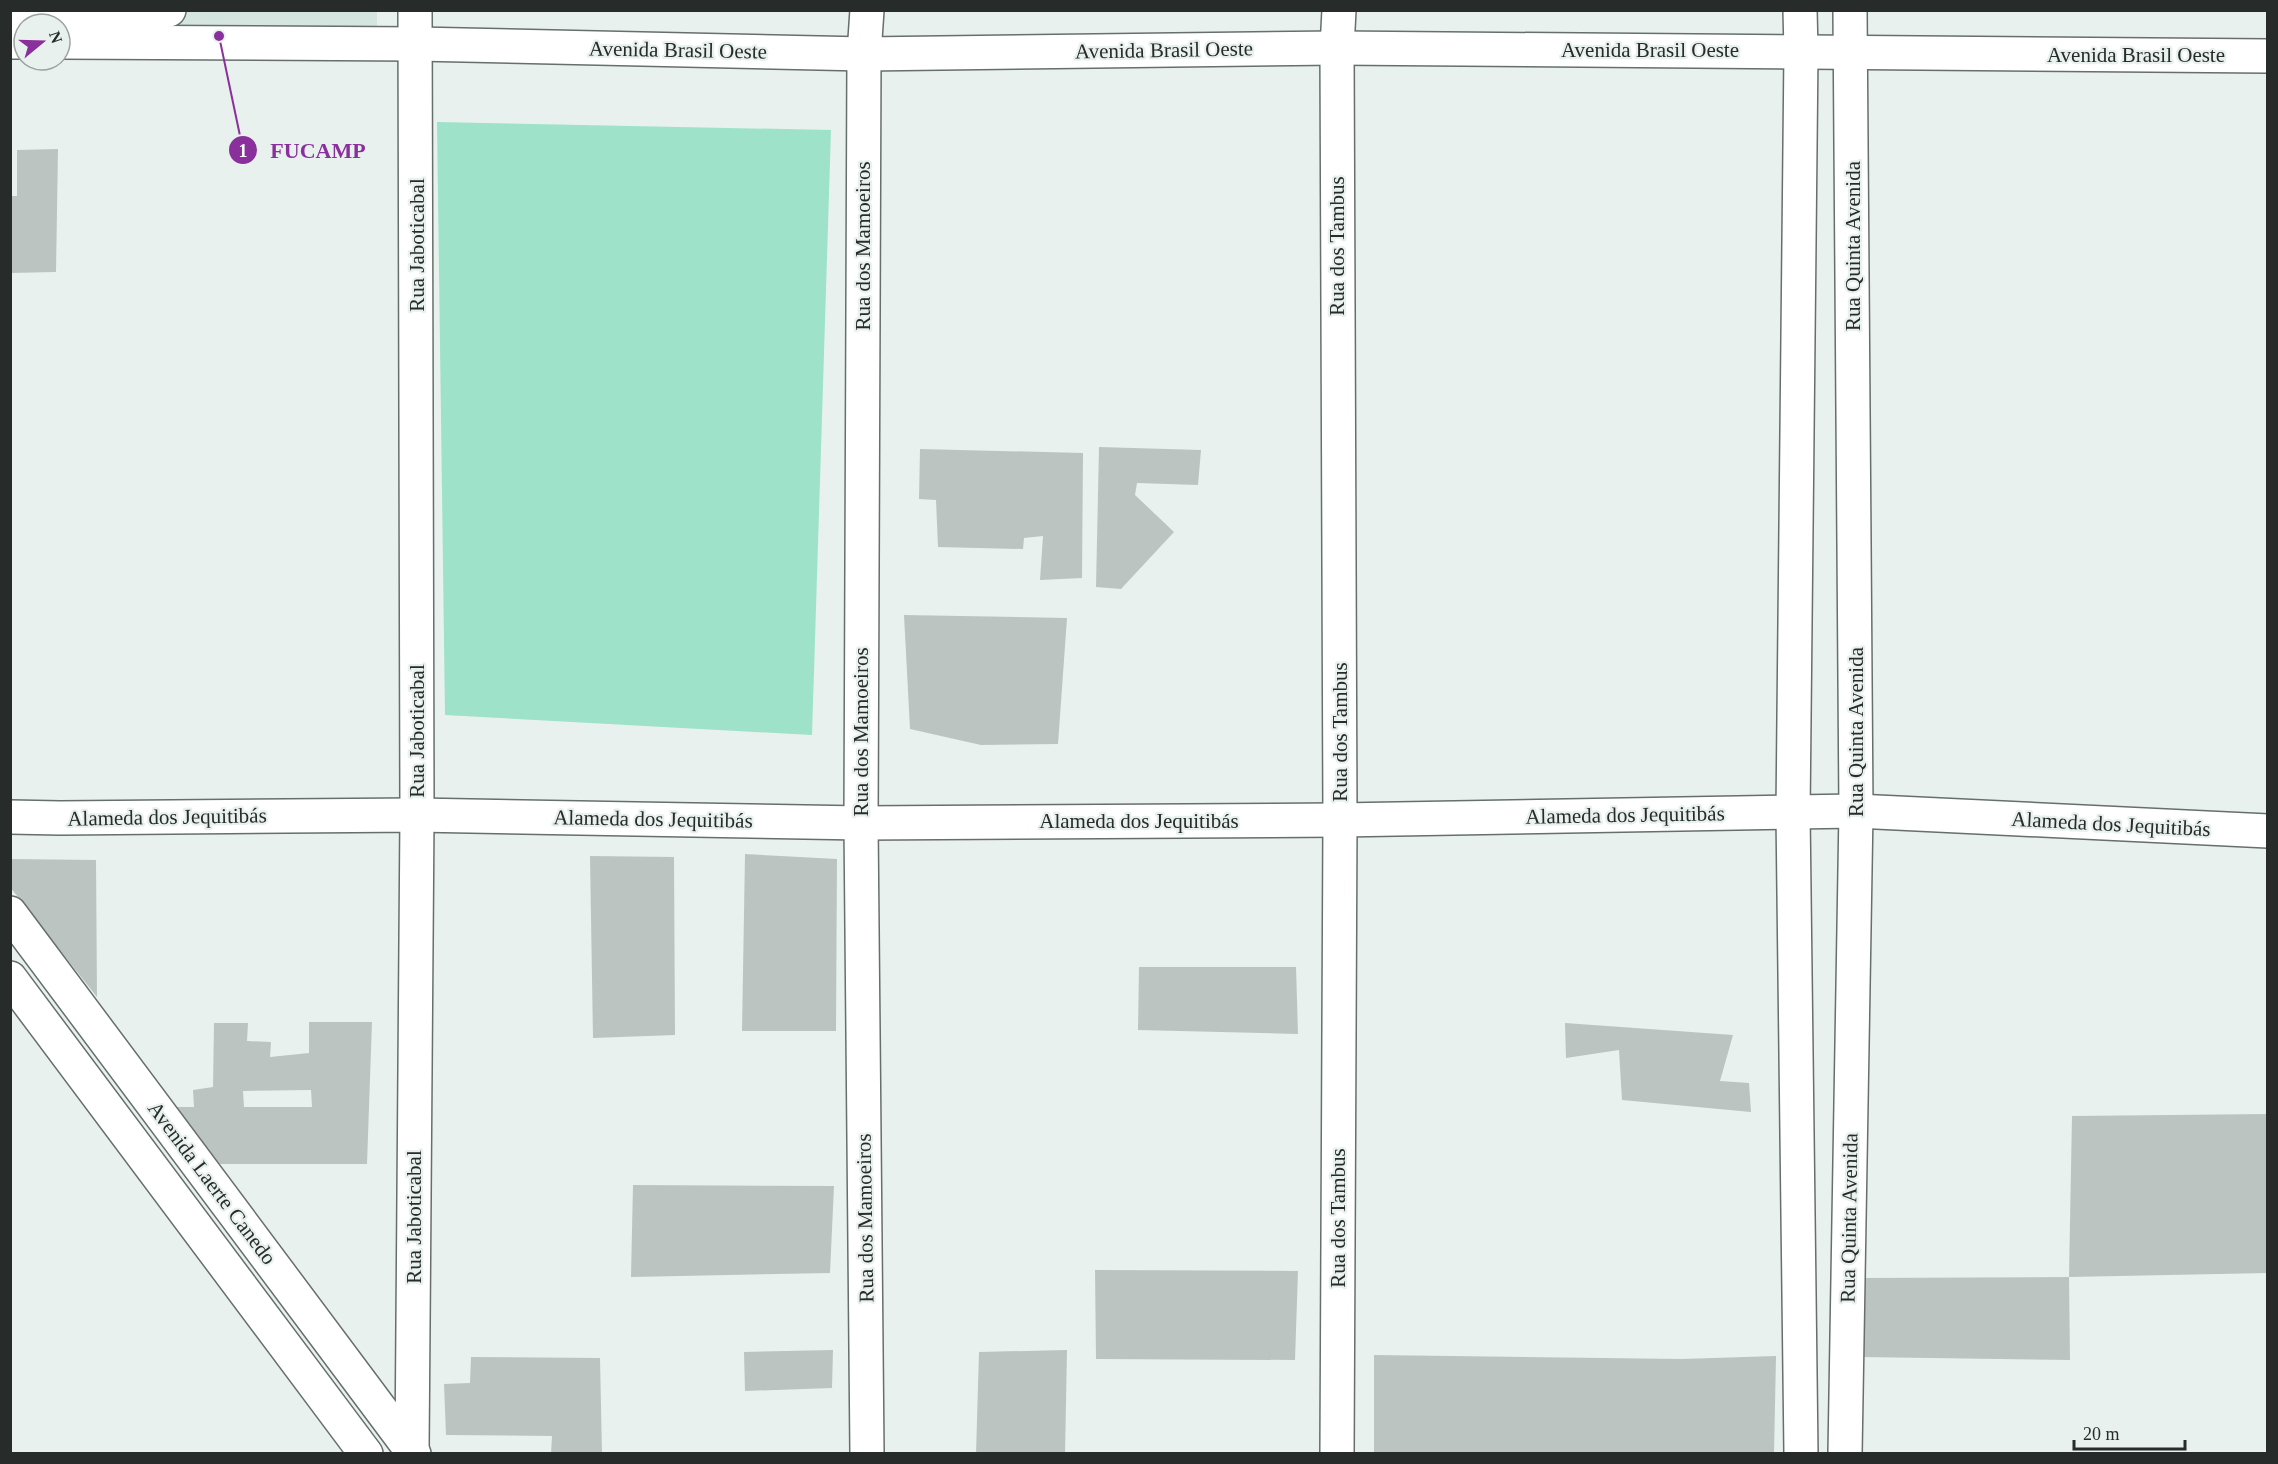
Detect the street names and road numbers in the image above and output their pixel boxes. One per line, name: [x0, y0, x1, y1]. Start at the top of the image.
street label: Avenida Brasil Oeste: [589, 36, 767, 64]
street label: Avenida Brasil Oeste: [1075, 36, 1253, 64]
street label: Avenida Brasil Oeste: [1561, 38, 1739, 62]
street label: Avenida Brasil Oeste: [2047, 43, 2225, 67]
street label: Rua Quinta Avenida: [1841, 160, 1865, 331]
street label: Rua dos Mamoeiros: [851, 161, 875, 331]
street label: Rua dos Tambus: [1325, 176, 1349, 316]
street label: Rua Jaboticabal: [405, 178, 429, 312]
street label: Rua Quinta Avenida: [1844, 646, 1868, 817]
street label: Rua dos Mamoeiros: [849, 647, 873, 817]
street label: Rua dos Tambus: [1328, 662, 1352, 802]
street label: Rua Jaboticabal: [405, 664, 429, 798]
street label: Alameda dos Jequitibás: [1525, 801, 1725, 829]
street label: Alameda dos Jequitibás: [67, 803, 267, 831]
street label: Alameda dos Jequitibás: [553, 805, 753, 833]
street label: Alameda dos Jequitibás: [2011, 807, 2211, 841]
street label: Alameda dos Jequitibás: [1039, 809, 1239, 833]
street label: Avenida Laerte Canedo: [143, 1097, 281, 1269]
street label: Rua Quinta Avenida: [1836, 1132, 1862, 1303]
street label: Rua dos Mamoeiros: [852, 1133, 878, 1303]
street label: Rua dos Tambus: [1326, 1148, 1350, 1288]
street label: Rua Jaboticabal: [402, 1150, 426, 1284]

